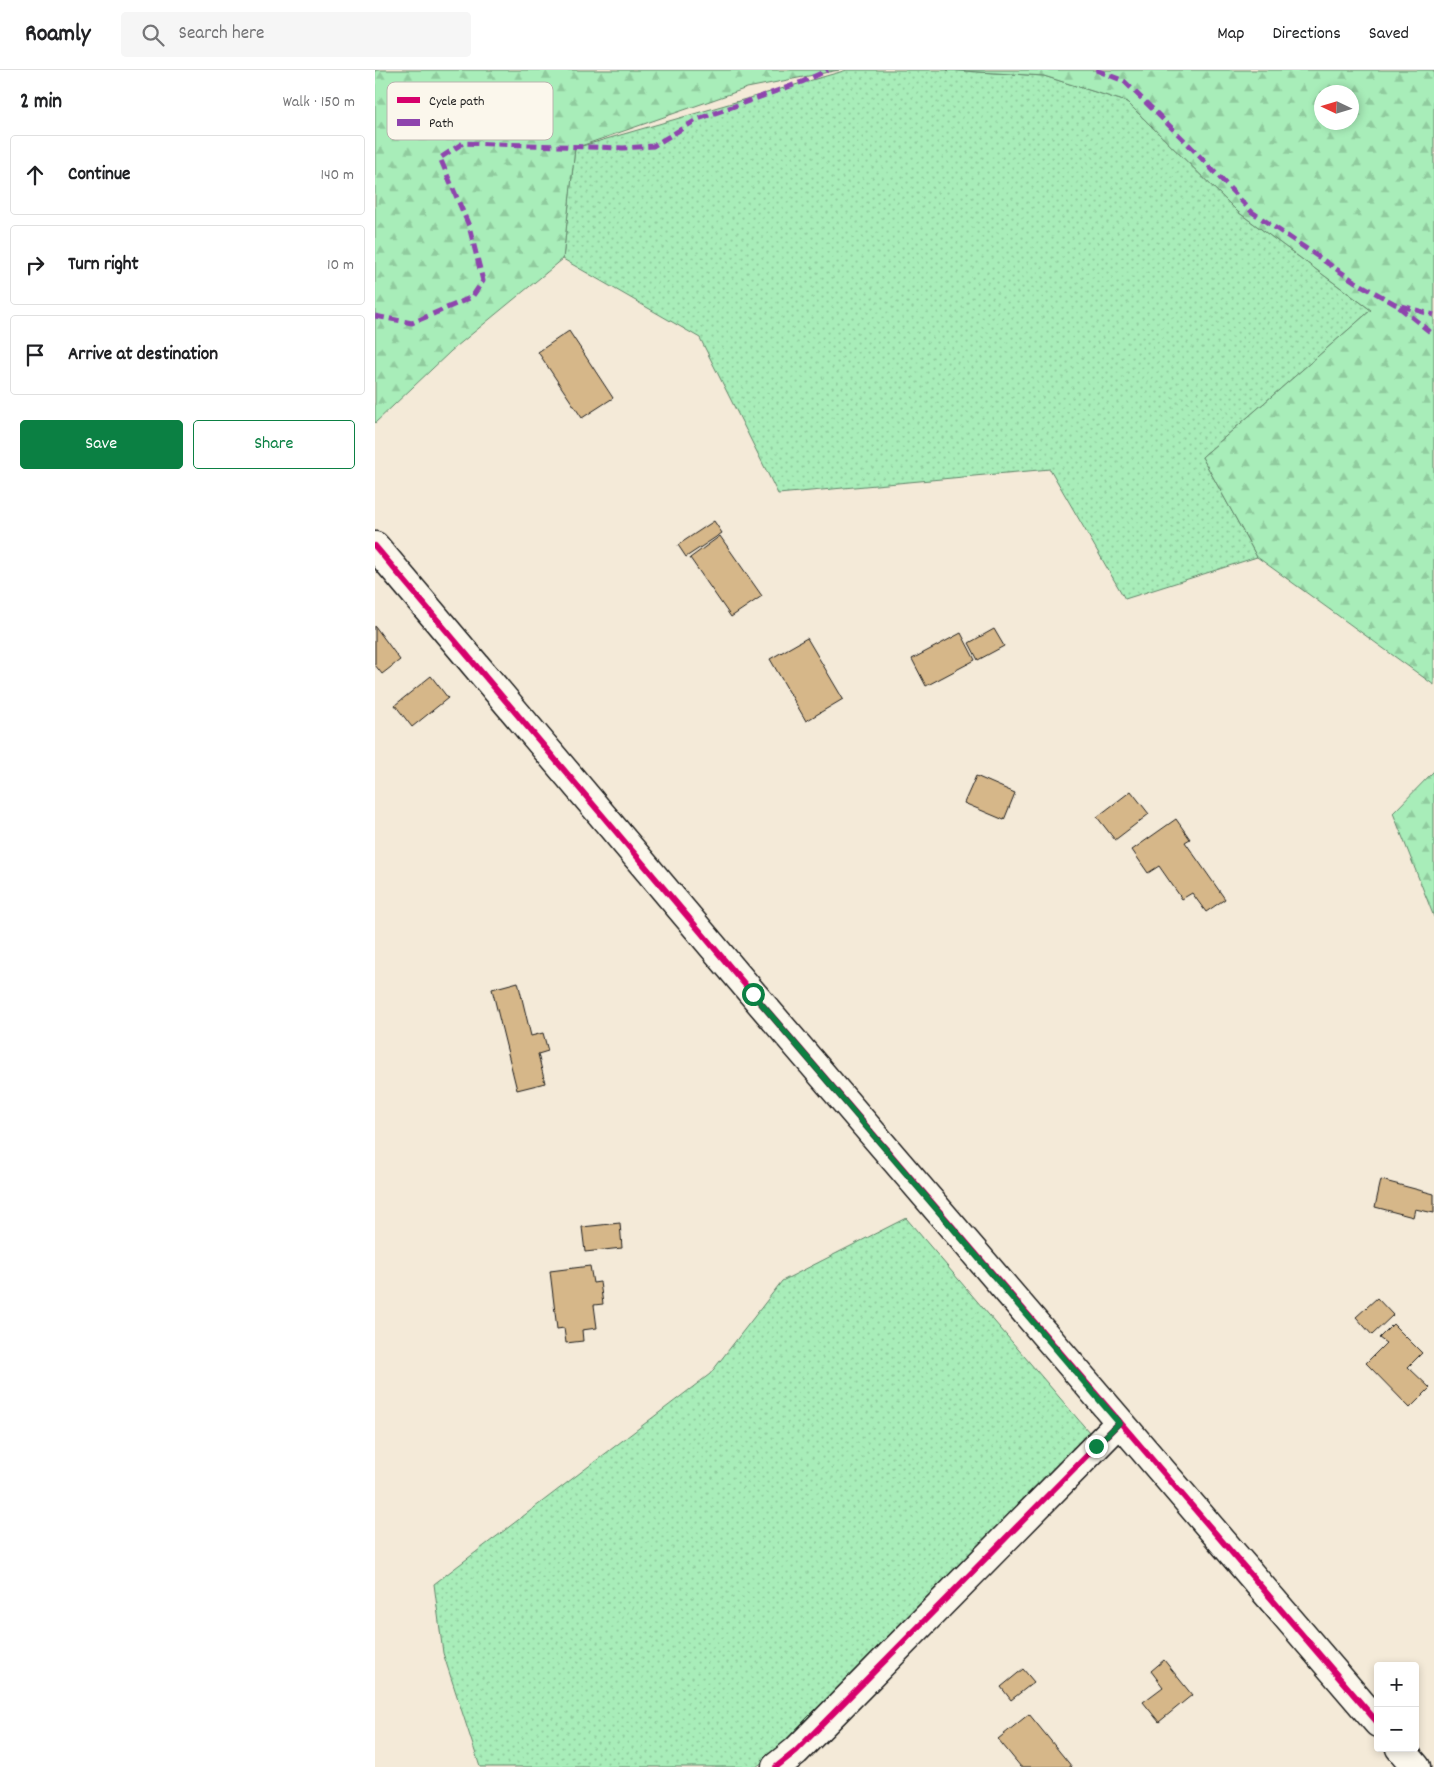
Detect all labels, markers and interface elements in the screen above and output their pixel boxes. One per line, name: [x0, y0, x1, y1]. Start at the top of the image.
search box: [121, 12, 471, 57]
text: Roamly: [25, 18, 91, 52]
icon: search: [139, 21, 167, 49]
text: Search here: [179, 21, 264, 48]
text: Map: [1217, 22, 1244, 47]
text: Directions: [1272, 22, 1341, 47]
text: Saved: [1369, 22, 1409, 47]
legend: [387, 82, 553, 140]
north arrow: [1314, 85, 1359, 130]
text: 2 min: [20, 88, 62, 118]
text: Walk · 150 m: [283, 91, 355, 114]
text: Cycle path: [429, 92, 485, 112]
text: Path: [429, 114, 454, 134]
icon: ahead: [21, 161, 49, 189]
text: Continue: [68, 162, 130, 189]
text: 140 m: [320, 164, 354, 187]
icon: right: [21, 251, 49, 279]
text: Turn right: [68, 252, 139, 279]
text: 10 m: [327, 254, 354, 277]
icon: arrive: [21, 341, 49, 369]
text: Arrive at destination: [68, 342, 218, 369]
button: Save: [20, 420, 183, 469]
button: Share: [193, 420, 355, 469]
route start: [742, 983, 765, 1006]
route end: [1085, 1435, 1108, 1458]
map controls: [1374, 1662, 1419, 1752]
button: +: [1374, 1662, 1419, 1707]
button: −: [1374, 1707, 1419, 1752]

